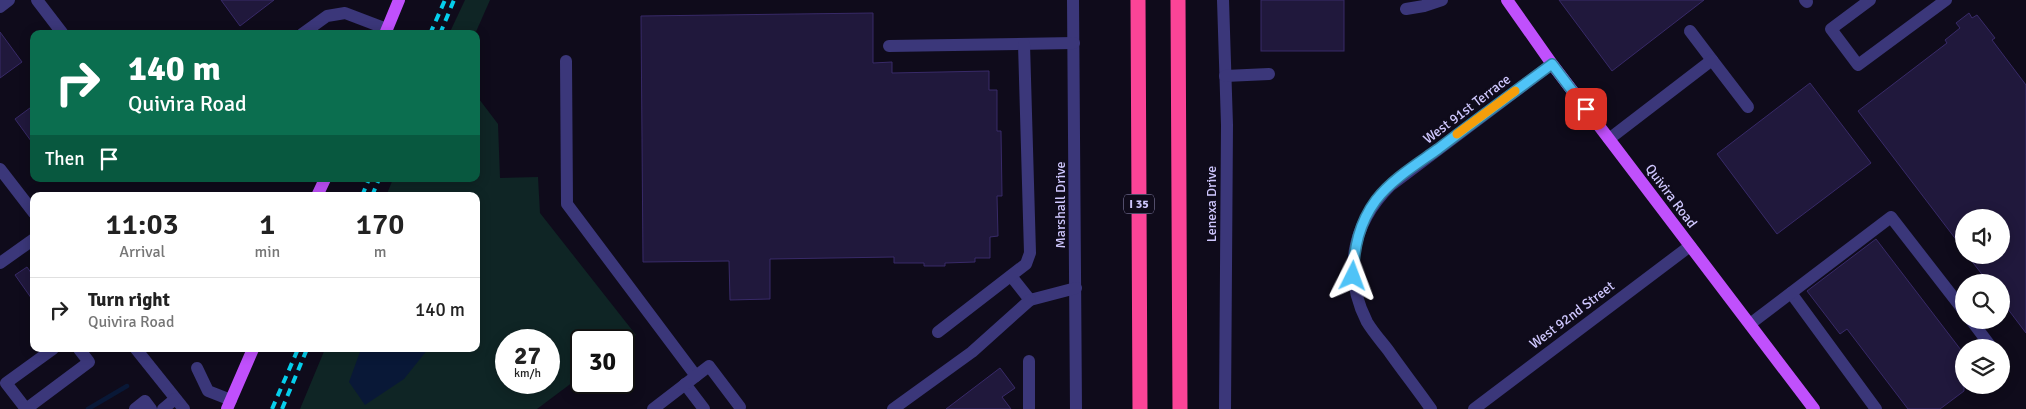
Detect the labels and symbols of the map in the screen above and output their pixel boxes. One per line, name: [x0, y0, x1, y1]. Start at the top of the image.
street label: West 91st Terrace: [1420, 71, 1514, 147]
pin: [1565, 88, 1607, 130]
street label: Quivira Road: [1641, 161, 1701, 231]
street label: Marshall Drive: [1052, 162, 1069, 248]
street label: Lenexa Drive: [1203, 166, 1220, 242]
road number: I 35: [1124, 194, 1154, 213]
position arrow: [1326, 249, 1378, 301]
street label: West 92nd Street: [1526, 277, 1618, 353]
speed limit sign: 30: [570, 329, 635, 394]

